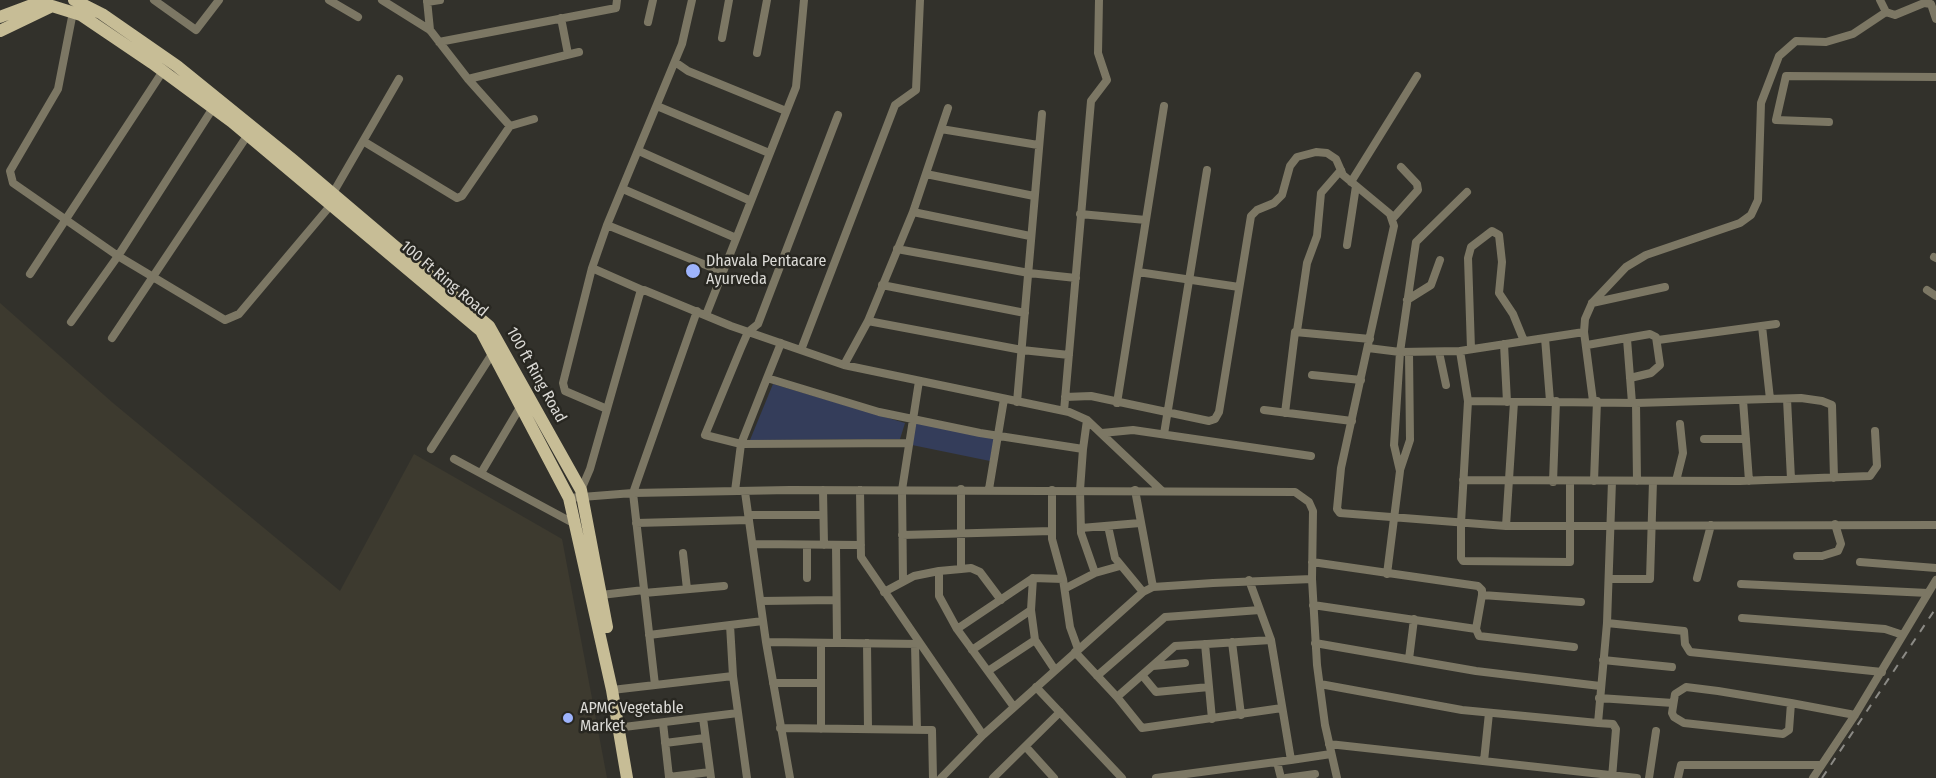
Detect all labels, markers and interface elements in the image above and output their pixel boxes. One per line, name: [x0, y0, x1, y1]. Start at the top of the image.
street label: 100 Ft Ring Road: [396, 237, 492, 321]
place label: Dhavala Pentacare Ayurveda: [706, 252, 826, 290]
marker: Dhavala Pentacare Ayurveda: [684, 262, 702, 280]
street label: 100 ft Ring Road: [502, 324, 570, 426]
place label: APMC Vegetable Market: [580, 699, 684, 737]
marker: APMC Vegetable Market: [561, 711, 575, 725]

